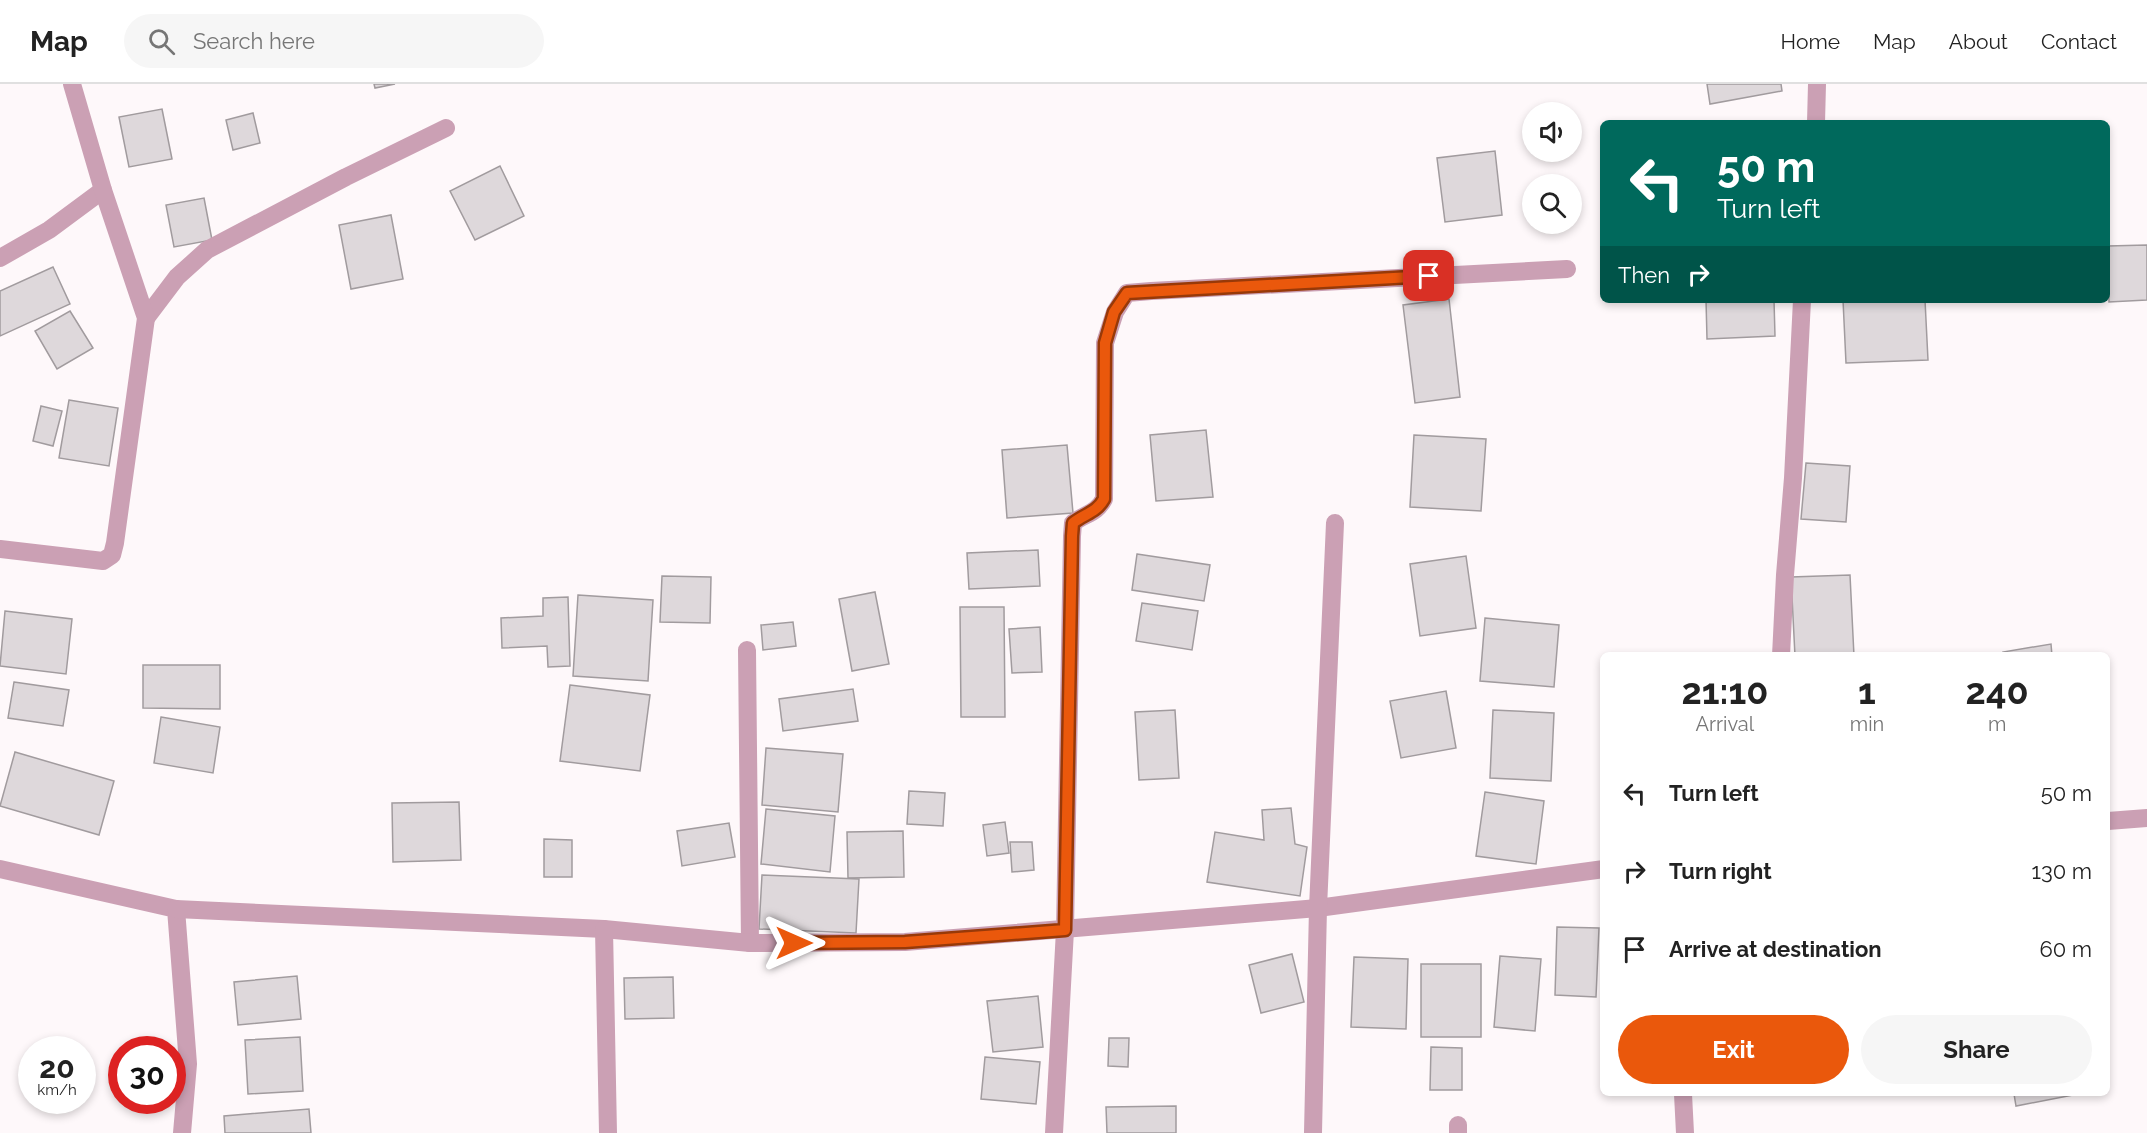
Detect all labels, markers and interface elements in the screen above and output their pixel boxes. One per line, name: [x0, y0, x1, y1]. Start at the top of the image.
search box: [124, 14, 544, 68]
text: Map: [30, 25, 88, 58]
icon: search: [145, 25, 178, 58]
text: Search here: [193, 28, 315, 54]
text: Home: [1781, 29, 1840, 54]
text: Map: [1873, 29, 1916, 54]
text: About: [1949, 29, 2008, 54]
text: Contact: [2041, 29, 2117, 54]
map controls: [1522, 102, 1582, 234]
button: sound: [1522, 102, 1582, 162]
text: 50 m: [1717, 143, 1815, 192]
icon: left: [1618, 144, 1696, 222]
button: search: [1522, 174, 1582, 234]
text: Turn left: [1717, 193, 1820, 224]
pin: [1403, 250, 1454, 301]
icon: right: [1682, 258, 1715, 291]
icon: arrive: [1412, 259, 1445, 292]
text: Then: [1618, 262, 1670, 288]
text: 21:10: [1681, 670, 1768, 712]
text: 1: [1858, 670, 1876, 712]
text: 240: [1966, 670, 2029, 712]
text: Arrival: [1696, 712, 1754, 736]
text: min: [1850, 712, 1884, 736]
text: m: [1988, 712, 2006, 736]
icon: left: [1618, 777, 1651, 810]
text: Turn left: [1669, 780, 1759, 806]
text: 50 m: [2041, 780, 2092, 806]
icon: right: [1618, 855, 1651, 888]
text: Turn right: [1669, 858, 1772, 884]
text: 130 m: [2032, 858, 2092, 884]
position arrow: [762, 911, 826, 975]
icon: arrive: [1618, 933, 1651, 966]
text: Arrive at destination: [1669, 936, 1882, 962]
text: 60 m: [2039, 936, 2092, 962]
button: Exit: [1618, 1015, 1849, 1084]
button: Share: [1861, 1015, 2092, 1084]
speed limit sign: 30: [108, 1036, 186, 1114]
text: 20: [39, 1050, 75, 1085]
text: km/h: [37, 1081, 77, 1099]

